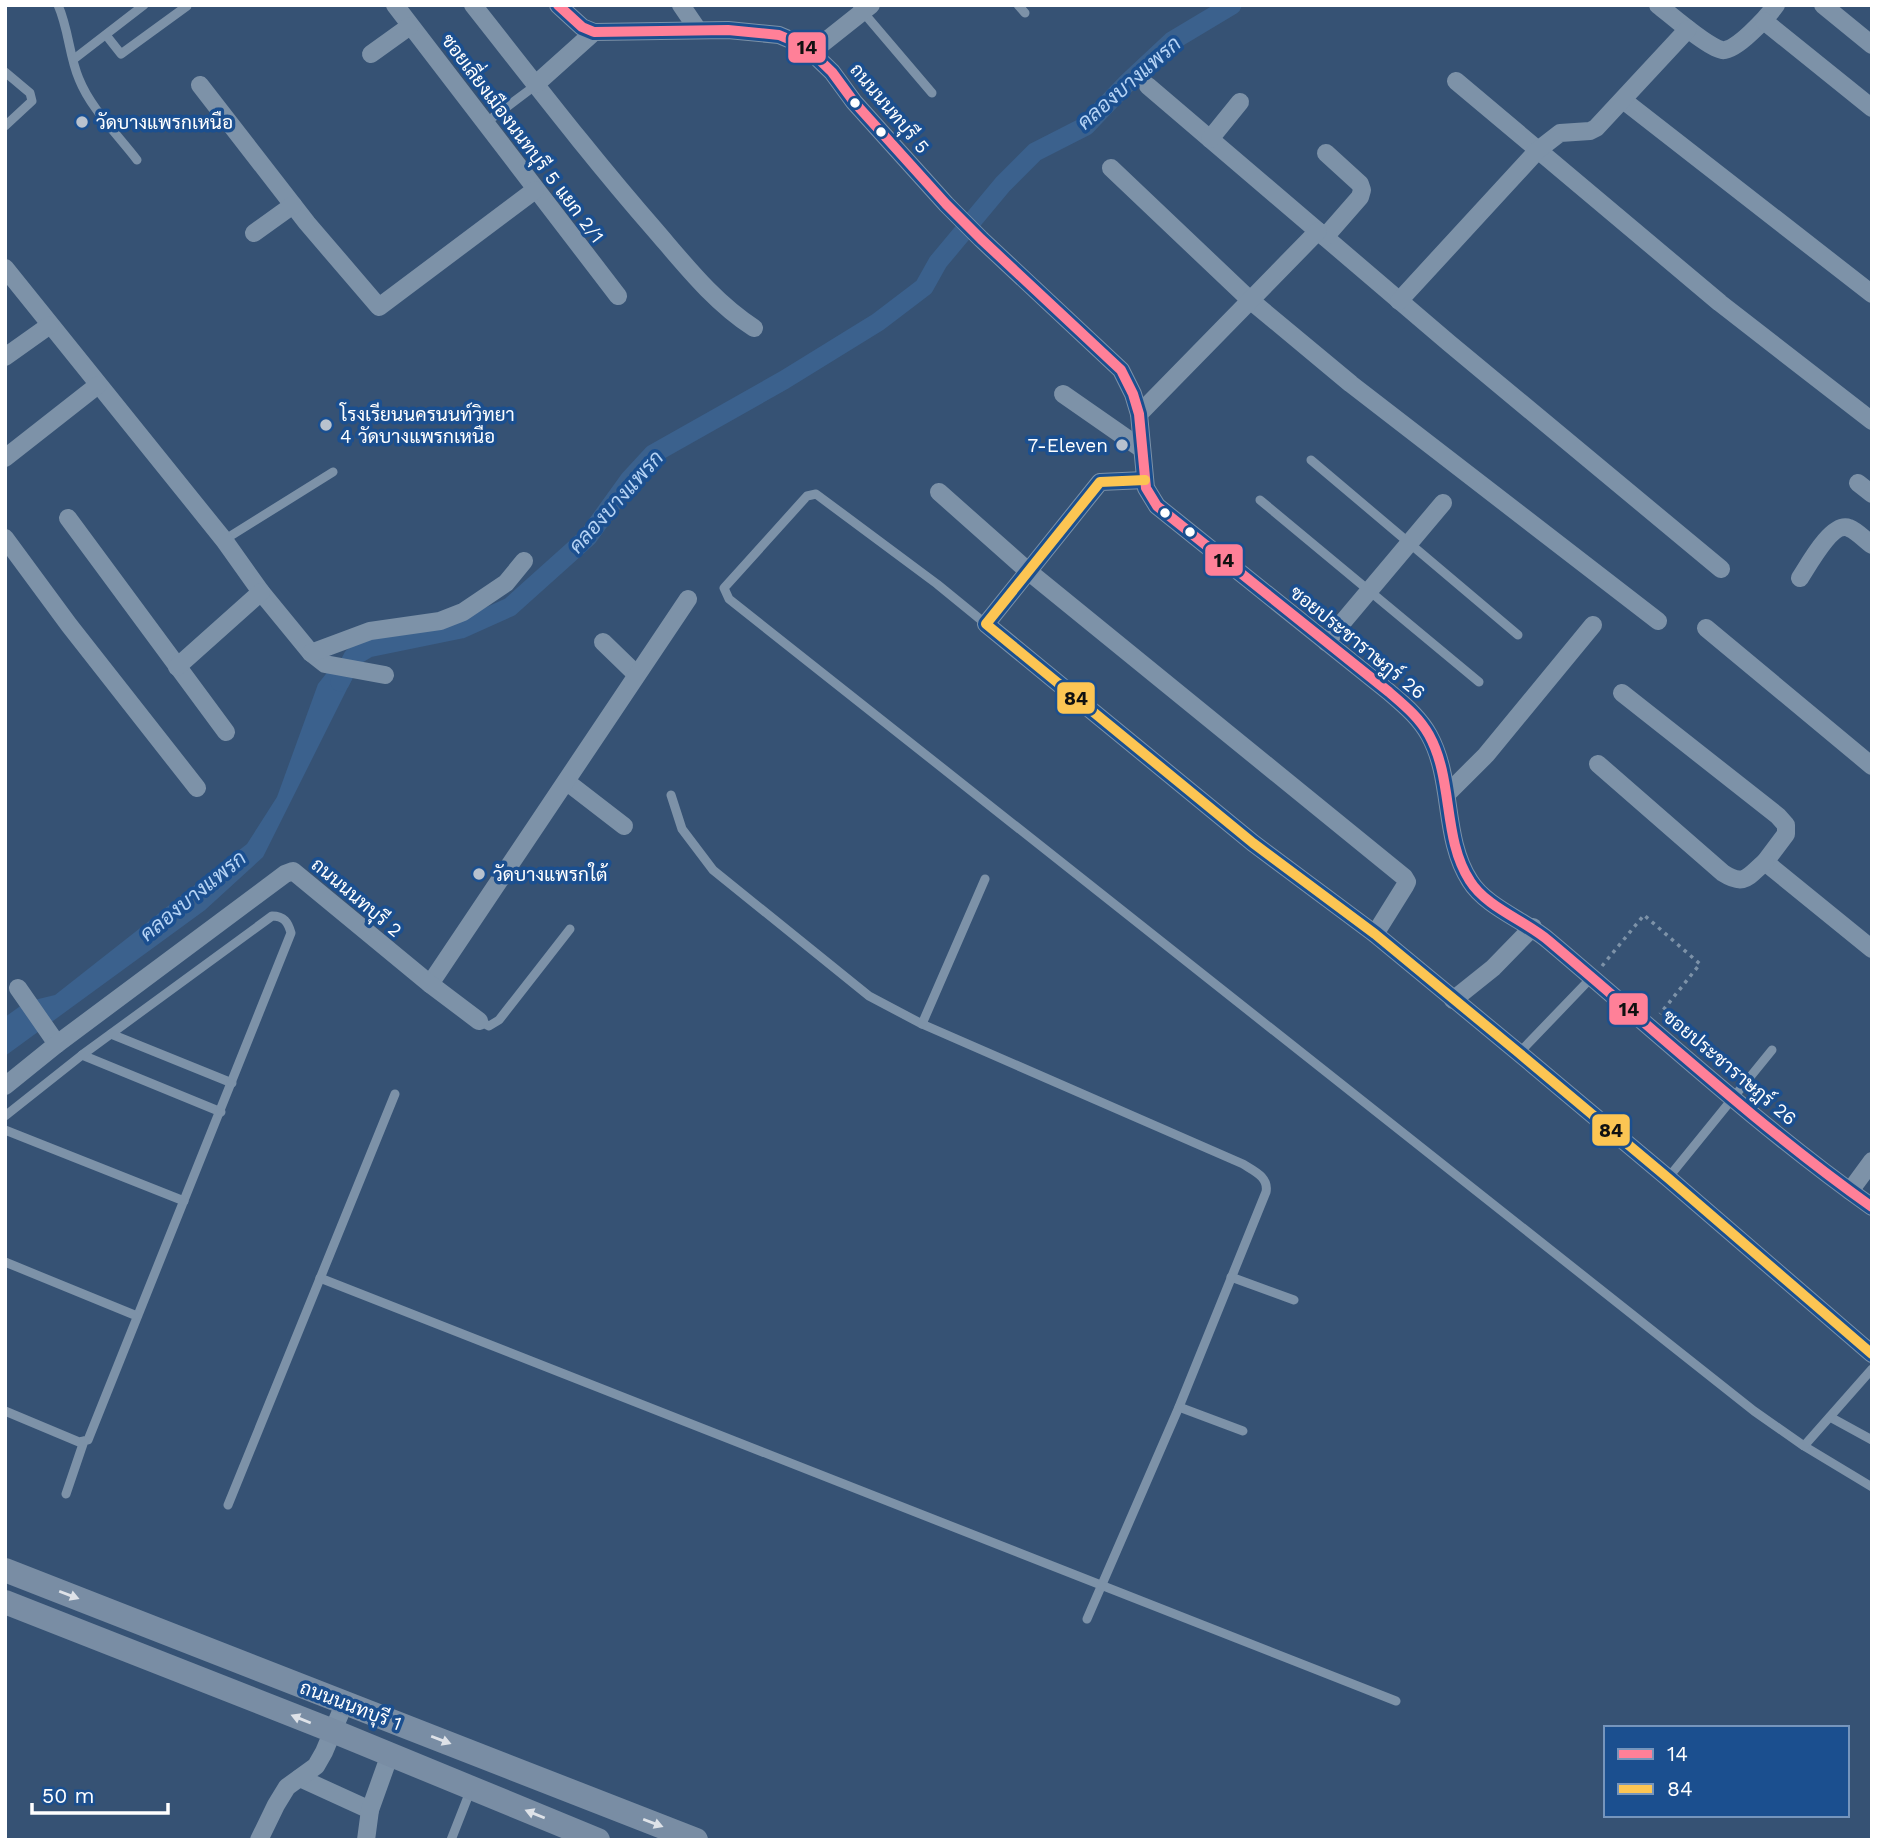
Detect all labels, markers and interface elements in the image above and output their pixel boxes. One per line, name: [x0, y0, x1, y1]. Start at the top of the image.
street label: ซอยเลี่ยงเมืองนนทบุรี 5 แยก 2/1: [436, 26, 614, 248]
line badge: 14: [787, 31, 827, 64]
water label: คลองบางแพรก: [1072, 31, 1186, 135]
text: 14: [797, 36, 817, 59]
street label: ถนนนนทบุรี 5: [844, 58, 935, 159]
unlabelled marker: [848, 96, 862, 110]
place label: วัดบางแพรกเหนือ: [96, 111, 233, 134]
marker: วัดบางแพรกเหนือ: [74, 114, 90, 130]
unlabelled marker: [874, 125, 888, 139]
place label: โรงเรียนนครนนท์วิทยา 4 วัดบางแพรกเหนือ: [339, 402, 515, 448]
marker: โรงเรียนนครนนท์วิทยา 4 วัดบางแพรกเหนือ: [318, 417, 334, 433]
place label: 7-Eleven: [1027, 434, 1108, 457]
marker: 7-Eleven: [1114, 437, 1130, 453]
water label: คลองบางแพรก: [563, 445, 668, 558]
unlabelled marker: [1158, 506, 1172, 520]
unlabelled marker: [1183, 525, 1197, 539]
line badge: 14: [1204, 543, 1244, 577]
text: 14: [1214, 549, 1234, 572]
street label: ซอยประชาราษฎร์ 26: [1285, 580, 1431, 705]
line badge: 84: [1056, 681, 1096, 715]
text: 84: [1064, 687, 1088, 710]
water label: คลองบางแพรก: [134, 845, 251, 946]
street label: ถนนนนทบุรี 2: [306, 852, 407, 943]
place label: วัดบางแพรกใต้: [493, 862, 608, 886]
marker: วัดบางแพรกใต้: [471, 866, 487, 882]
line badge: 14: [1608, 992, 1649, 1026]
text: 14: [1619, 998, 1639, 1021]
street label: ซอยประชาราษฎร์ 26: [1658, 1004, 1802, 1131]
line badge: 84: [1591, 1113, 1631, 1147]
text: 84: [1599, 1119, 1623, 1142]
one-way arrow: [58, 1590, 79, 1601]
street label: ถนนนนทบุรี 1: [296, 1675, 405, 1736]
one-way arrow: [291, 1713, 312, 1724]
legend: [1604, 1726, 1849, 1817]
one-way arrow: [430, 1735, 451, 1746]
text: 14: [1667, 1741, 1688, 1766]
scale bar: [32, 1772, 168, 1816]
text: 84: [1667, 1776, 1693, 1801]
text: 50 m: [42, 1783, 94, 1808]
one-way arrow: [524, 1808, 545, 1819]
one-way arrow: [642, 1817, 663, 1828]

